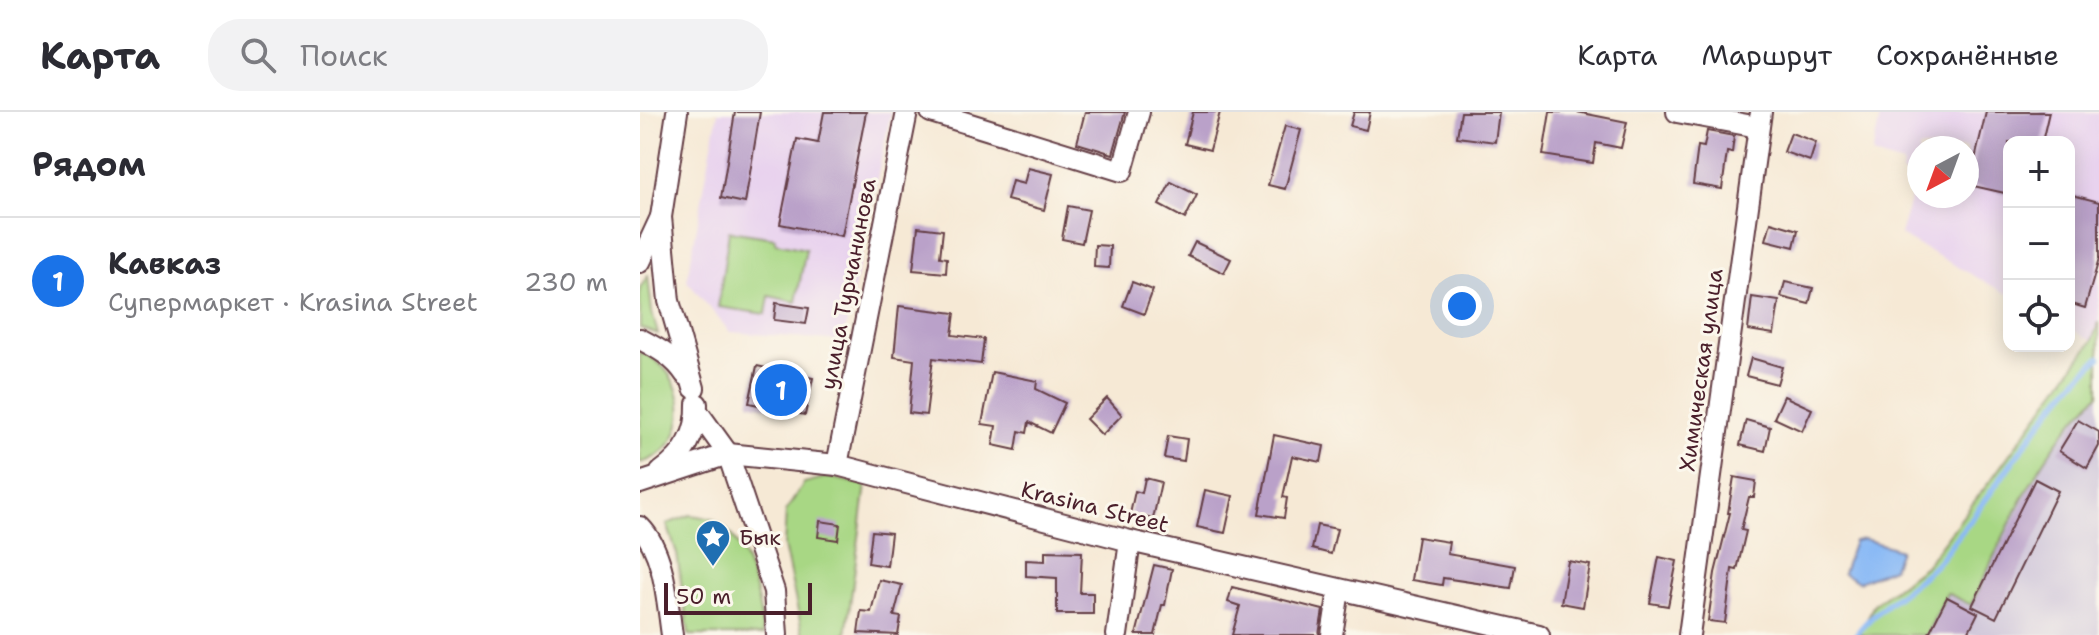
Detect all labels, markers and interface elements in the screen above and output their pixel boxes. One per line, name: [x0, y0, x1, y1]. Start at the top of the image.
search box: [208, 19, 768, 91]
text: Карта: [40, 30, 160, 81]
icon: search: [236, 33, 280, 77]
text: Поиск: [300, 35, 388, 76]
text: Карта: [1577, 36, 1657, 74]
text: Маршрут: [1701, 36, 1832, 74]
text: Сохранённые: [1876, 36, 2059, 74]
north arrow: [1907, 136, 1979, 208]
map controls: [2003, 136, 2075, 352]
button: +: [2003, 136, 2075, 208]
text: Рядом: [32, 141, 146, 187]
street label: улица Турчанинова: [813, 176, 883, 392]
button: −: [2003, 208, 2075, 280]
text: Кавказ: [108, 243, 221, 284]
text: 1: [52, 264, 64, 299]
text: 230 m: [524, 264, 608, 299]
street label: Химическая улица: [1672, 266, 1730, 473]
button: locate: [2003, 280, 2075, 352]
text: Супермаркет · Krasina Street: [108, 284, 478, 319]
your location: [1442, 286, 1482, 326]
pin: 1: [755, 360, 807, 420]
street label: Krasina Street: [1018, 475, 1172, 539]
place icon: Бык: [694, 518, 732, 568]
place label: Бык: [739, 523, 781, 552]
scale bar: [664, 579, 812, 615]
text: 50 m: [676, 582, 731, 611]

